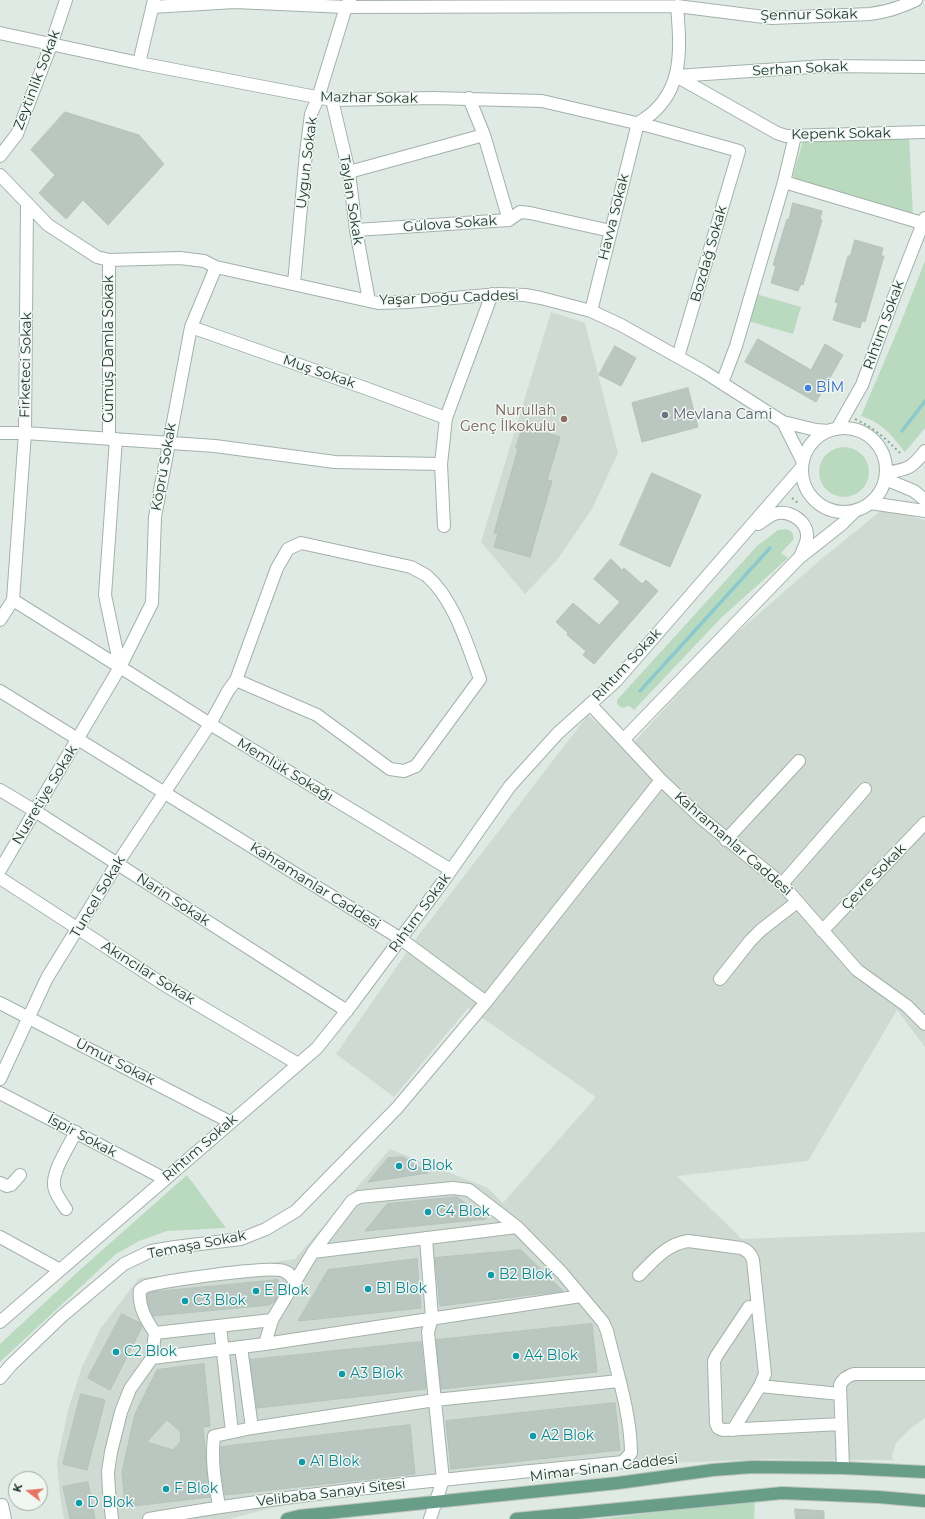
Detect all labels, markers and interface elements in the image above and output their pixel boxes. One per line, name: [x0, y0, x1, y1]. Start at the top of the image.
street label: Şennur Sokak: [760, 6, 858, 24]
street label: Zeytinlik Sokak: [10, 28, 64, 132]
street label: Serhan Sokak: [752, 58, 848, 80]
street label: Mazhar Sokak: [320, 89, 418, 107]
street label: Uygun Sokak: [293, 116, 321, 210]
street label: Kepenk Sokak: [791, 125, 891, 143]
street label: Taylan Sokak: [336, 154, 366, 246]
street label: Havva Sokak: [595, 172, 633, 262]
street label: Bozdağ Sokak: [687, 204, 731, 304]
street label: Gülova Sokak: [402, 212, 498, 236]
street label: Gümüş Damla Sokak: [101, 275, 117, 423]
street label: Rıhtım Sokak: [860, 278, 908, 372]
street label: Yaşar Doğu Caddesi: [379, 287, 519, 309]
street label: Firketeci Sokak: [17, 312, 35, 418]
street label: Muş Sokak: [281, 352, 357, 392]
place label: BİM: [816, 380, 844, 396]
marker: BİM: [803, 383, 813, 393]
place label: Nurullah Genç İlkokulu: [460, 403, 556, 436]
place label: Mevlana Cami: [673, 407, 772, 423]
marker: Mevlana Cami: [660, 410, 670, 420]
marker: Nurullah Genç İlkokulu: [559, 414, 569, 424]
street label: Köprü Sokak: [148, 422, 180, 512]
street label: Rıhtım Sokak: [589, 625, 665, 705]
street label: Memlük Sokağı: [234, 735, 336, 805]
street label: Nusretiye Sokak: [9, 742, 81, 848]
street label: Kahramanlar Caddesi: [671, 788, 795, 900]
street label: Kahramanlar Caddesi: [247, 839, 383, 933]
street label: Çevre Sokak: [838, 840, 910, 914]
street label: Tuncel Sokak: [67, 853, 129, 941]
street label: Narin Sokak: [133, 870, 213, 930]
street label: Rıhtım Sokak: [386, 870, 454, 956]
street label: Akıncılar Sokak: [98, 938, 198, 1008]
street label: Umut Sokak: [72, 1035, 158, 1089]
street label: İspir Sokak: [45, 1111, 119, 1161]
street label: Rıhtım Sokak: [159, 1111, 241, 1185]
place label: G Blok: [407, 1158, 453, 1174]
marker: G Blok: [394, 1161, 404, 1171]
place label: C4 Blok: [436, 1204, 490, 1220]
marker: C4 Blok: [423, 1207, 433, 1217]
street label: Temaşa Sokak: [146, 1227, 248, 1263]
place label: B2 Blok: [499, 1267, 553, 1283]
marker: B2 Blok: [486, 1270, 496, 1280]
place label: B1 Blok: [376, 1281, 427, 1297]
place label: E Blok: [264, 1283, 309, 1299]
marker: B1 Blok: [363, 1284, 373, 1294]
marker: E Blok: [251, 1286, 261, 1296]
place label: C3 Blok: [193, 1293, 246, 1309]
marker: C3 Blok: [180, 1296, 190, 1306]
place label: C2 Blok: [124, 1344, 177, 1360]
marker: C2 Blok: [111, 1347, 121, 1357]
place label: A4 Blok: [524, 1348, 578, 1364]
marker: A4 Blok: [511, 1351, 521, 1361]
place label: A3 Blok: [350, 1366, 403, 1382]
marker: A3 Blok: [337, 1369, 347, 1379]
place label: A2 Blok: [541, 1428, 594, 1444]
marker: A2 Blok: [528, 1431, 538, 1441]
street label: Mimar Sinan Caddesi: [529, 1451, 679, 1485]
place label: A1 Blok: [310, 1454, 360, 1470]
marker: A1 Blok: [297, 1457, 307, 1467]
north arrow: [8, 1471, 48, 1511]
street label: Velibaba Sanayi Sitesi: [255, 1476, 407, 1510]
place label: F Blok: [174, 1481, 218, 1497]
text: K: [10, 1482, 25, 1494]
marker: F Blok: [161, 1484, 171, 1494]
place label: D Blok: [87, 1495, 134, 1511]
marker: D Blok: [74, 1498, 84, 1508]

